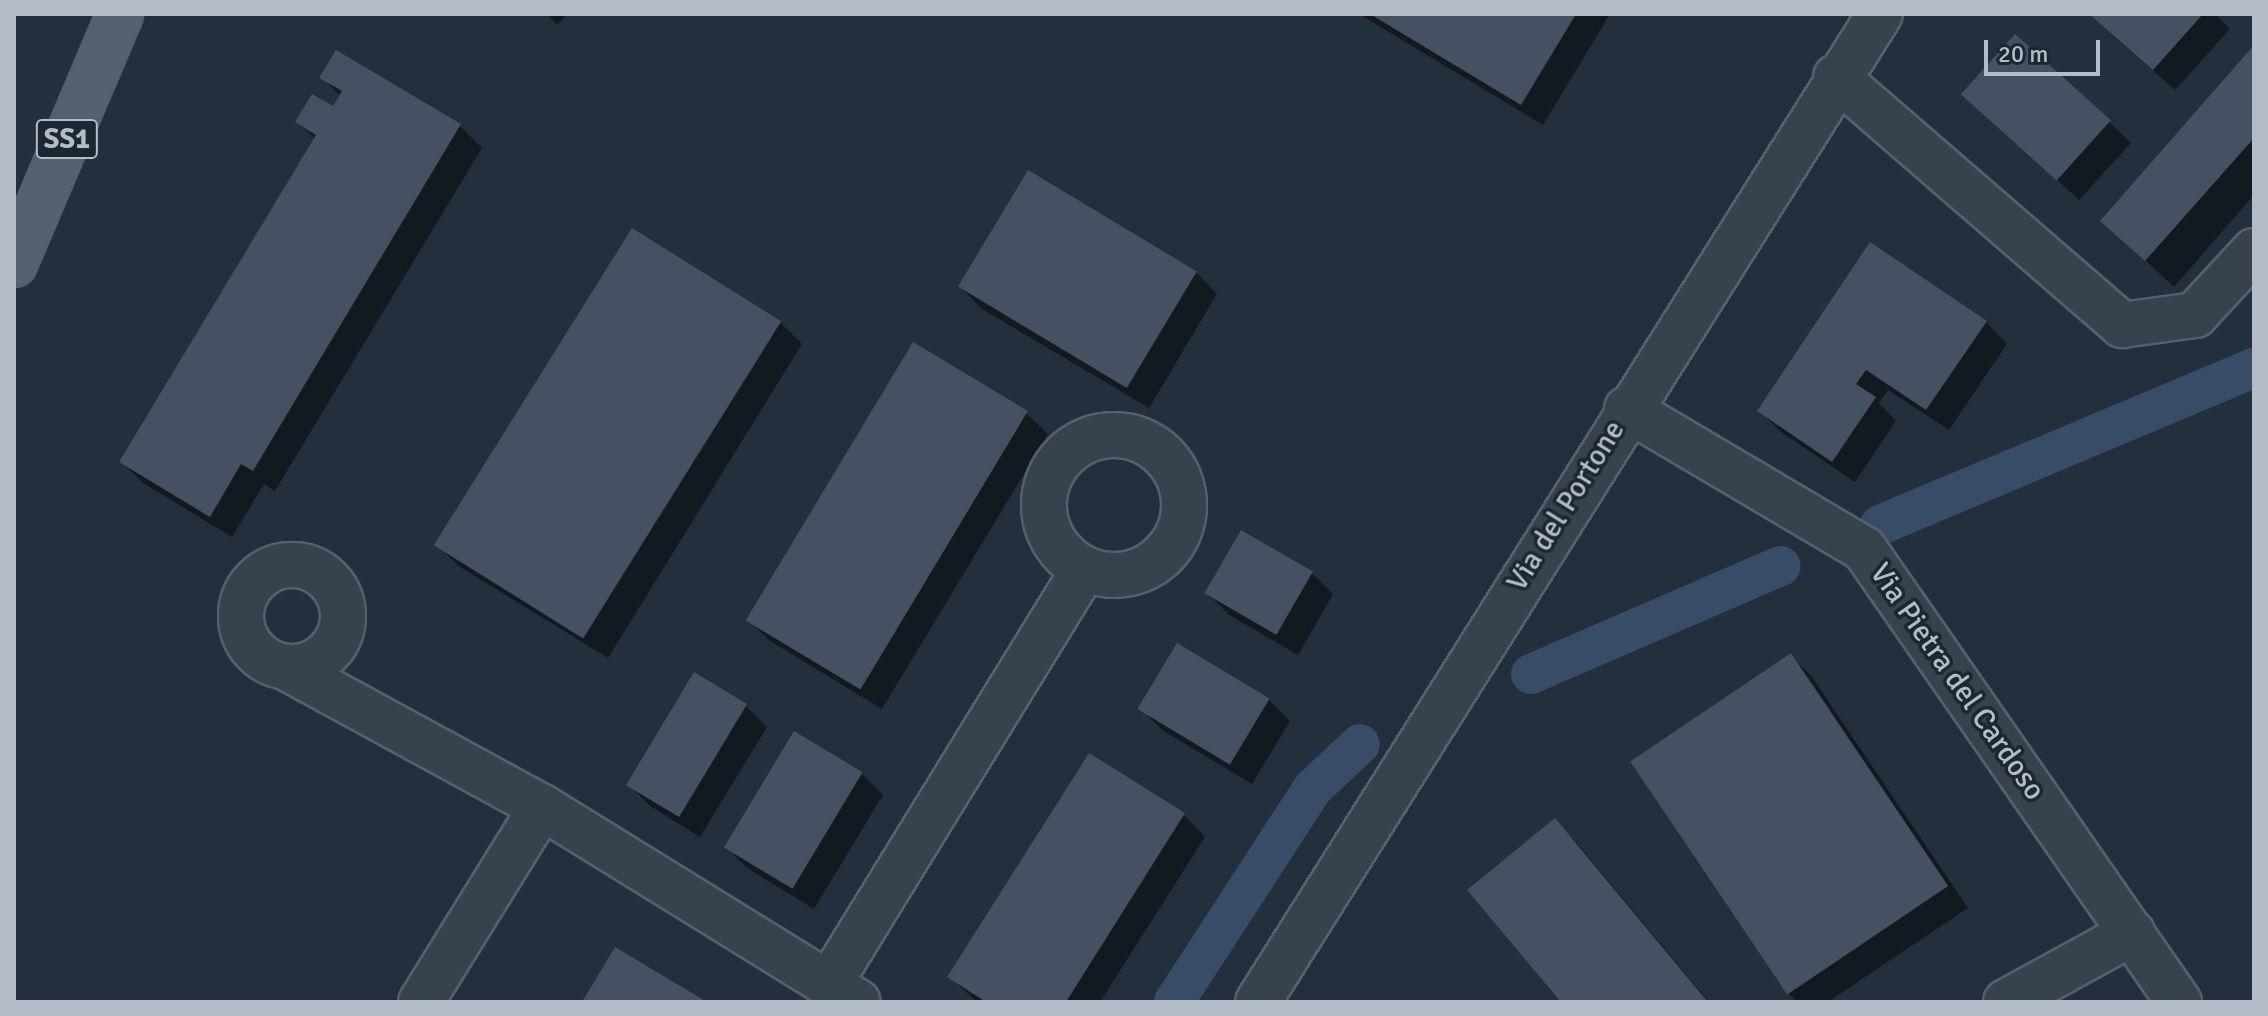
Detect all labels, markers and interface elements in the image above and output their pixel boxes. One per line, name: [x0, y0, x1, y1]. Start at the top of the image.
scale bar: [1988, 24, 2104, 74]
text: 20 m: [1998, 39, 2048, 69]
road number: SS1: [35, 115, 99, 163]
street label: Via del Portone: [1499, 414, 1633, 598]
street label: Via Pietra del Cardoso: [1862, 557, 2052, 807]

